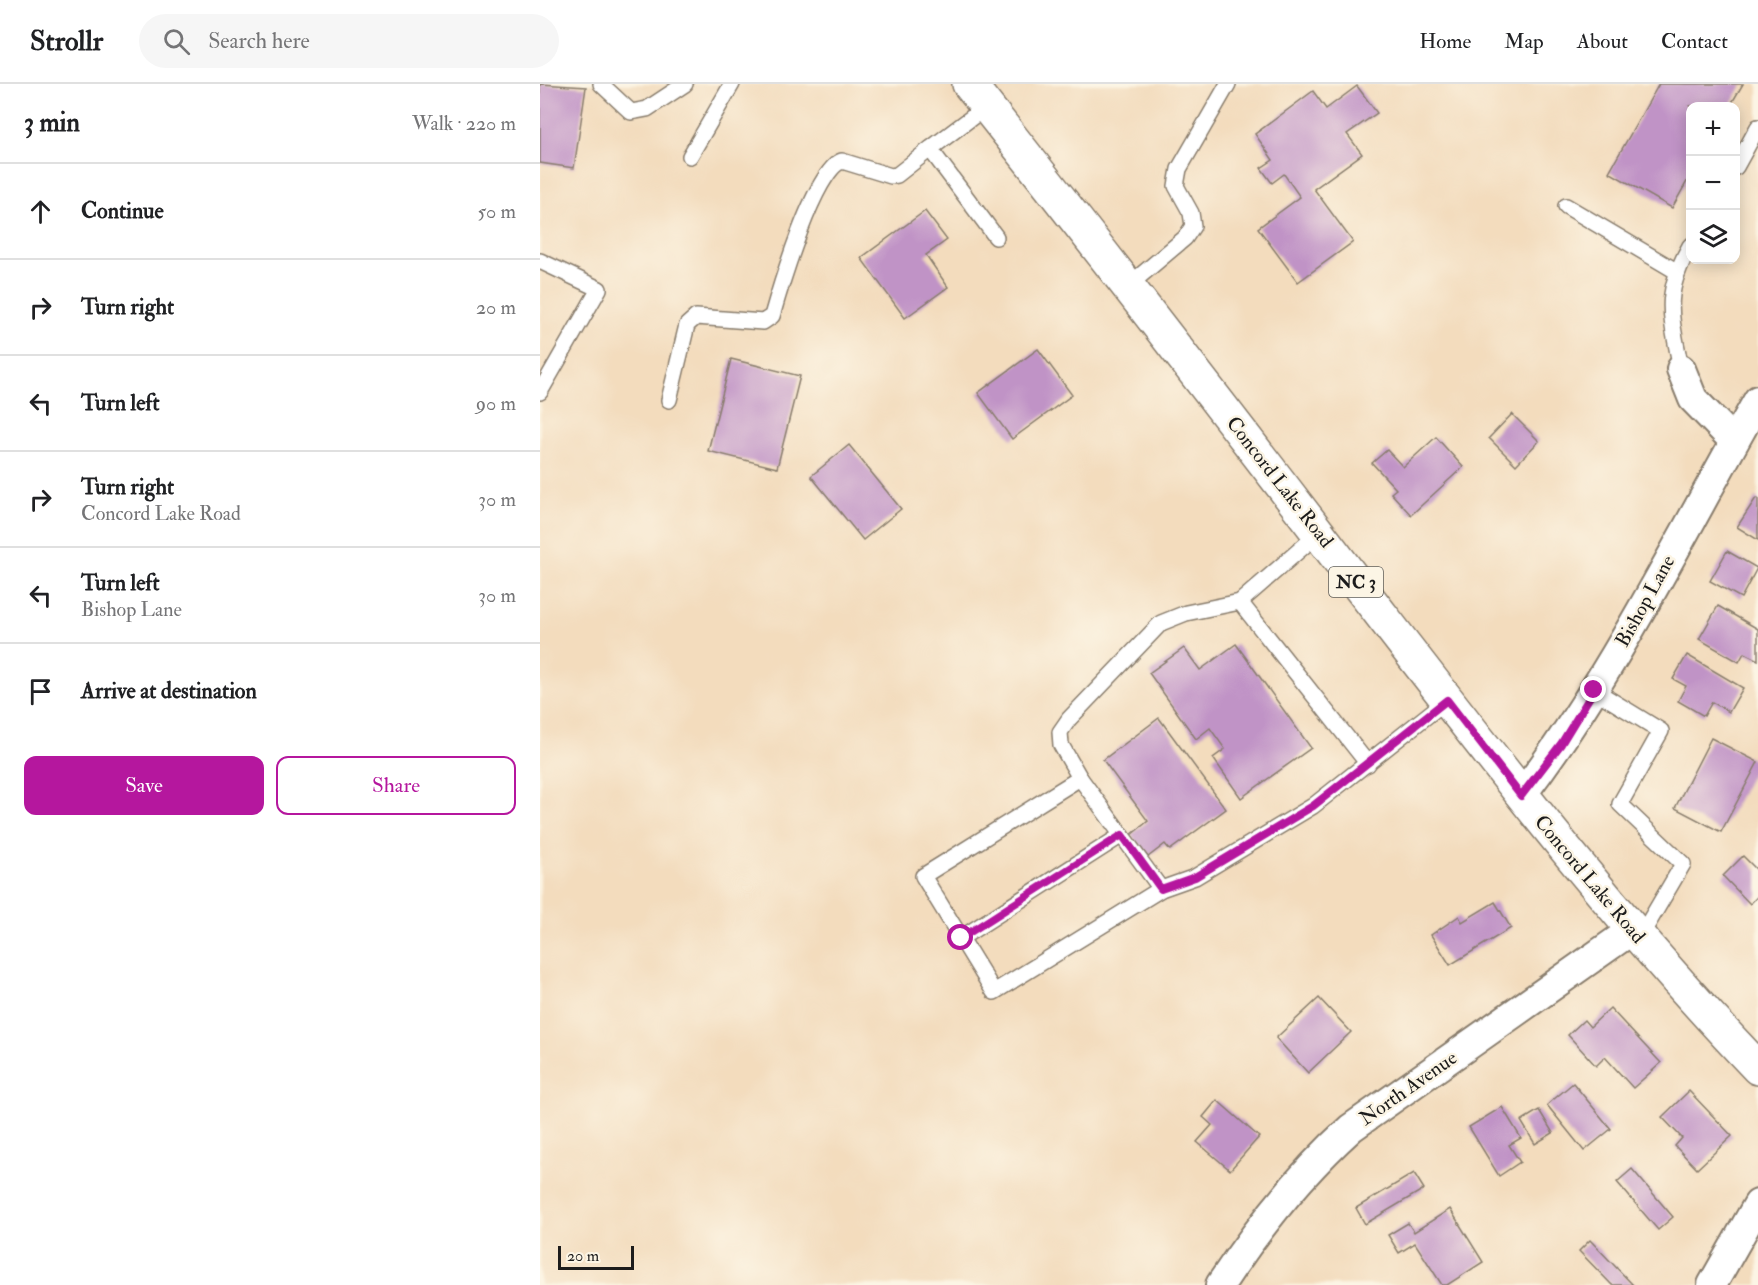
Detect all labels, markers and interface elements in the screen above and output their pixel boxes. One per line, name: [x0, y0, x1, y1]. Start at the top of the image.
search box: [139, 14, 559, 68]
text: Strollr: [30, 24, 103, 59]
icon: search: [160, 25, 193, 58]
text: Search here: [208, 27, 310, 55]
text: Home: [1419, 28, 1471, 55]
text: Map: [1504, 28, 1544, 55]
text: About: [1577, 28, 1628, 55]
text: Contact: [1661, 28, 1728, 55]
map controls: [1686, 102, 1740, 264]
button: +: [1686, 102, 1740, 156]
text: 3 min: [24, 107, 80, 139]
text: Walk · 220 m: [412, 111, 516, 136]
button: −: [1686, 156, 1740, 210]
icon: ahead: [24, 195, 57, 228]
text: Continue: [81, 197, 164, 225]
text: 50 m: [477, 199, 516, 224]
button: layers: [1686, 210, 1740, 264]
icon: right: [24, 291, 57, 324]
text: Turn right: [81, 293, 174, 321]
text: 20 m: [476, 295, 516, 320]
icon: left: [24, 387, 57, 420]
text: Turn left: [81, 389, 160, 417]
text: 90 m: [476, 391, 516, 416]
street label: Concord Lake Road: [1221, 411, 1339, 553]
text: Turn right: [81, 473, 174, 501]
icon: right: [24, 483, 57, 516]
text: 30 m: [478, 487, 516, 512]
text: Concord Lake Road: [81, 501, 241, 526]
street label: Bishop Lane: [1610, 551, 1681, 652]
road number: NC 3: [1329, 567, 1383, 597]
text: Turn left: [81, 569, 160, 597]
icon: left: [24, 579, 57, 612]
text: 30 m: [478, 583, 516, 608]
text: Bishop Lane: [81, 597, 182, 622]
icon: arrive: [24, 675, 57, 708]
route end: [1580, 676, 1606, 702]
text: Arrive at destination: [81, 677, 257, 705]
button: Save: [24, 756, 264, 815]
button: Share: [276, 756, 516, 815]
street label: Concord Lake Road: [1529, 810, 1651, 948]
route start: [947, 924, 973, 950]
street label: North Avenue: [1354, 1045, 1462, 1131]
scale bar: [558, 1243, 634, 1270]
text: 20 m: [567, 1246, 599, 1266]

